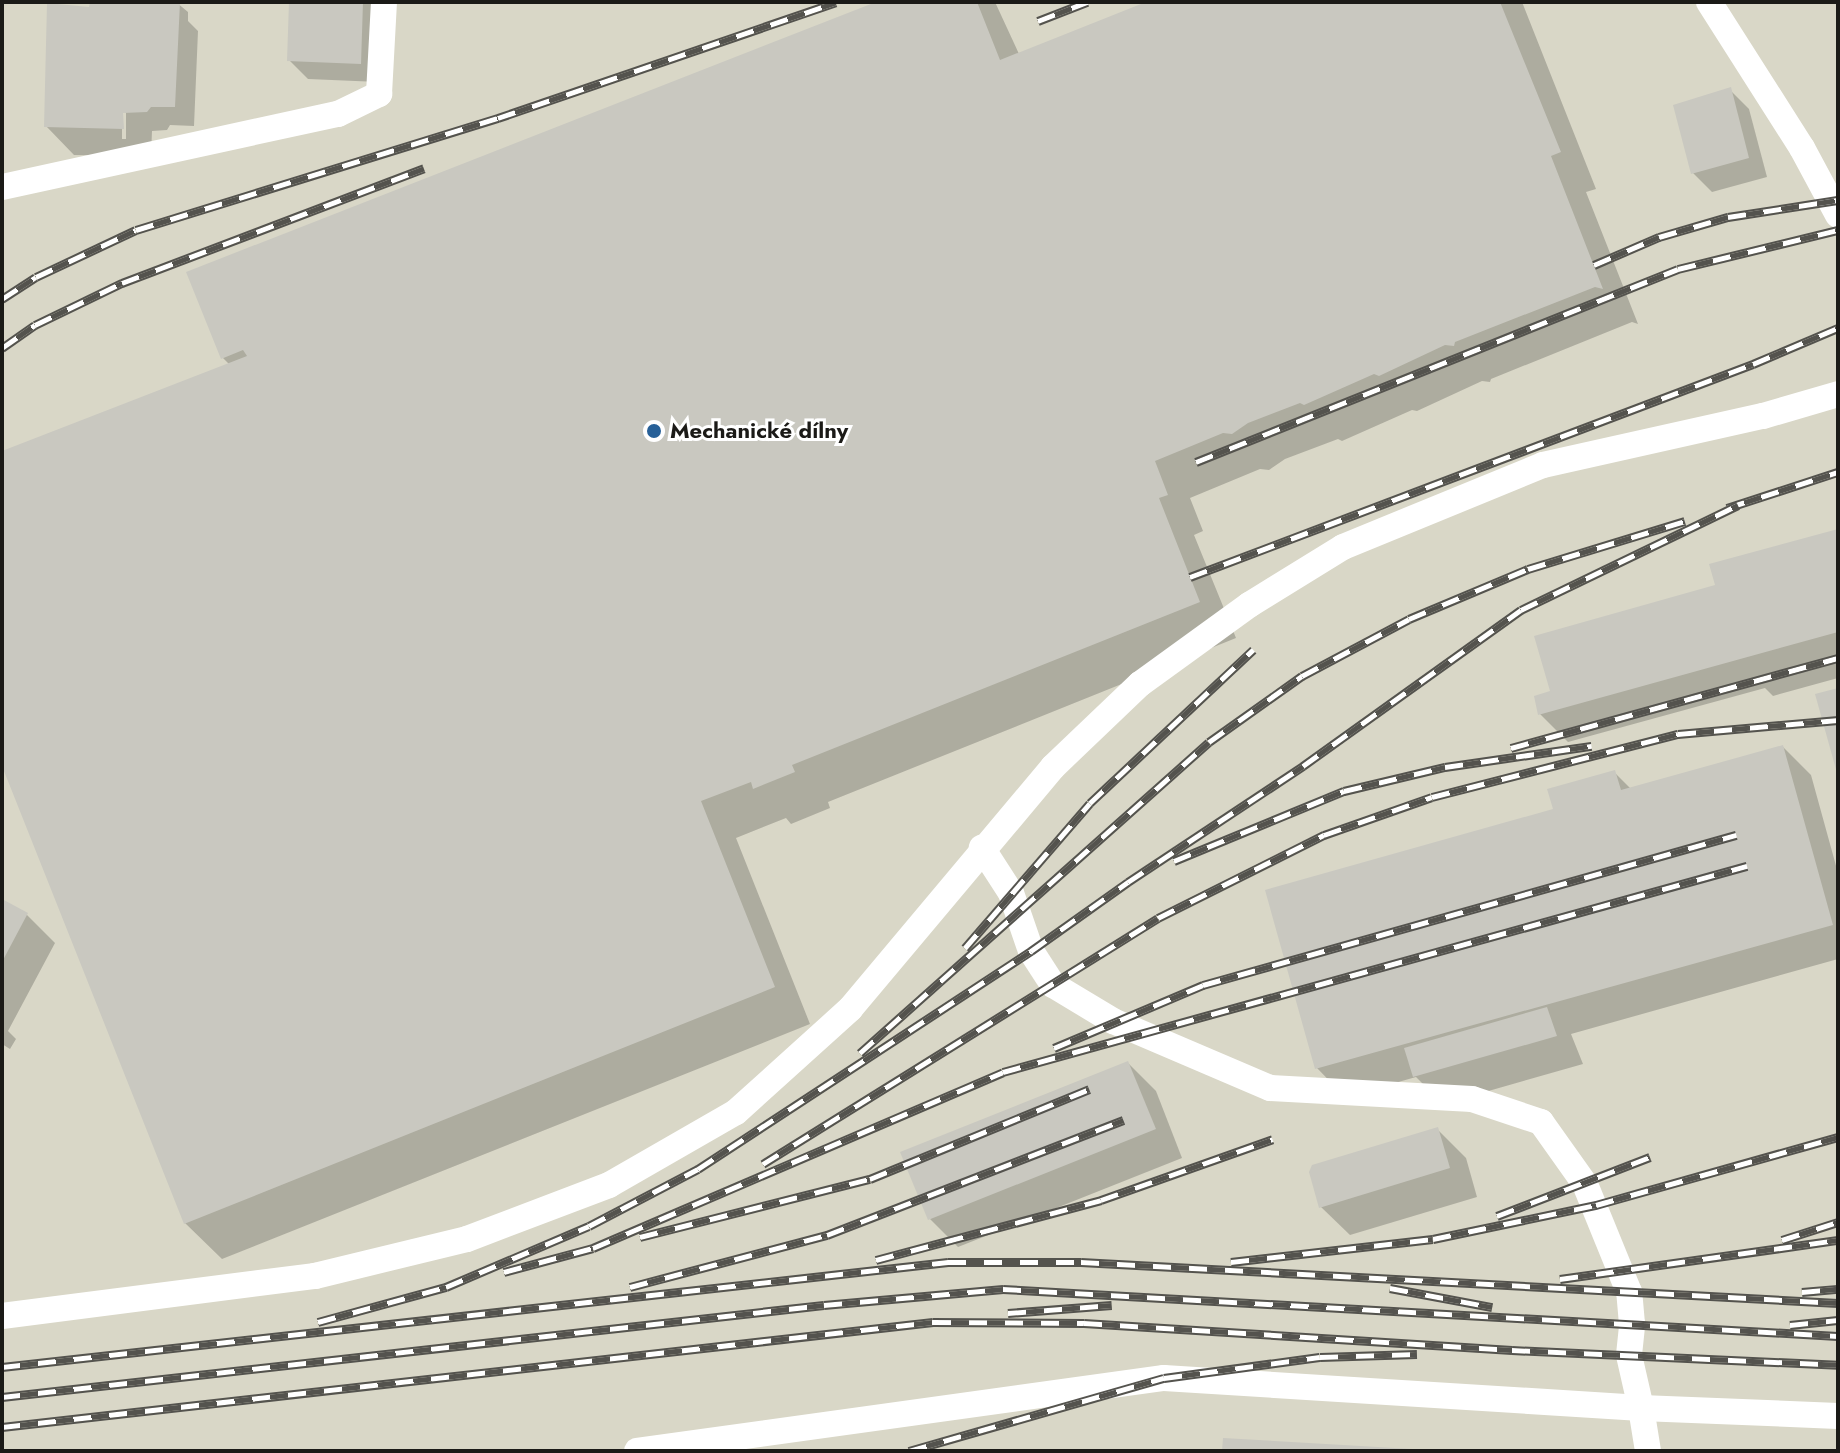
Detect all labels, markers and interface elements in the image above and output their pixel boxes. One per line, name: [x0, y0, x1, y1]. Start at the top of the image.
place label: Mechanické dílny: [670, 418, 848, 444]
marker: Mechanické dílny: [645, 422, 663, 440]

